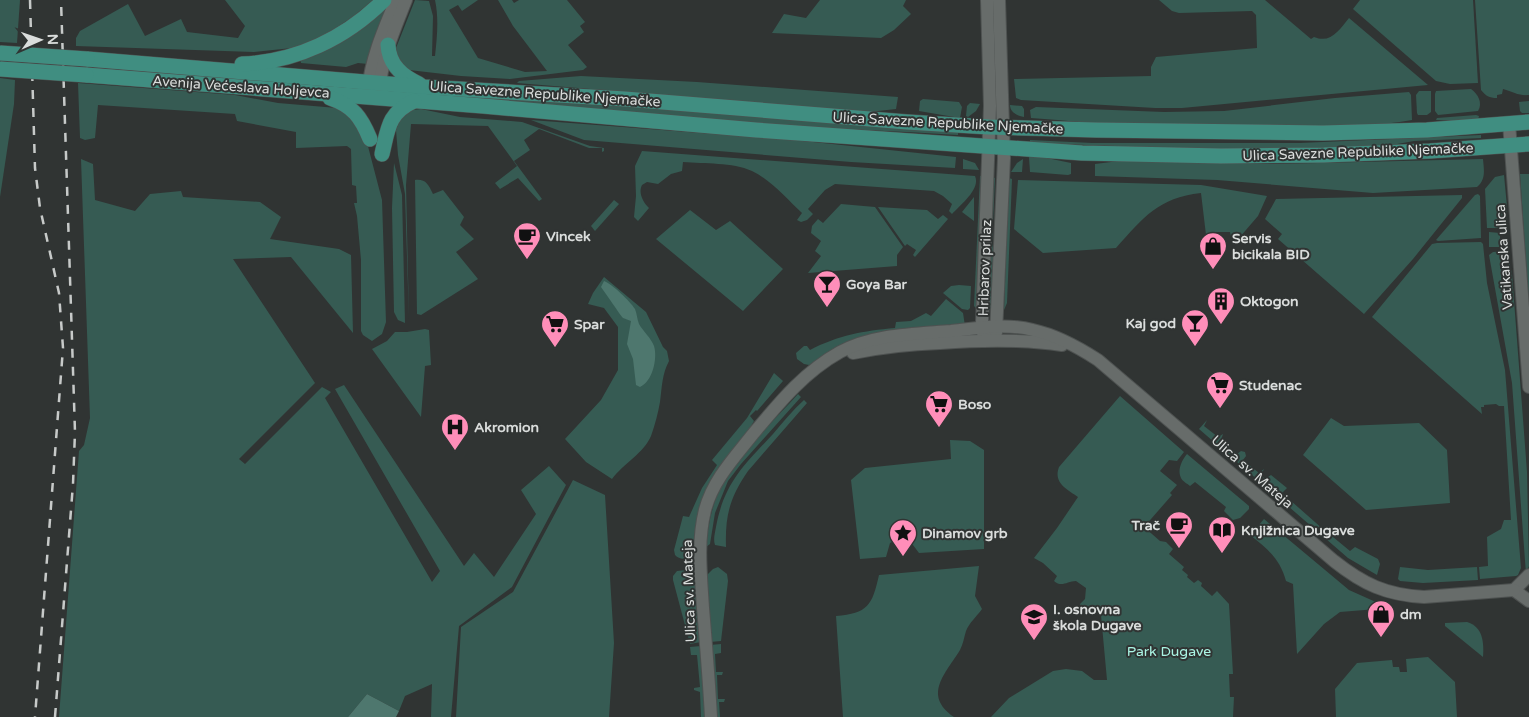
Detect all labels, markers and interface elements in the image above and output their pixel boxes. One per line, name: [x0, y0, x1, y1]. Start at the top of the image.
north arrow: [15, 15, 65, 65]
text: N: [44, 34, 61, 45]
street label: Avenija Većeslava Holjevca: [152, 72, 330, 102]
street label: Ulica Savezne Republike Njemačke: [429, 77, 661, 111]
street label: Ulica Savezne Republike Njemačke: [832, 108, 1064, 138]
street label: Ulica Savezne Republike Njemačke: [1242, 139, 1474, 165]
street label: Vatikanska ulica: [1492, 204, 1516, 310]
street label: Hribarov prilaz: [975, 219, 995, 317]
cafe icon: Vincek: [512, 221, 542, 260]
place label: Vincek: [546, 228, 591, 245]
place label: Servis bicikala BID: [1232, 230, 1310, 263]
shop icon: Servis bicikala BID: [1198, 231, 1228, 270]
bar icon: Goya Bar: [812, 269, 842, 308]
place label: Goya Bar: [846, 276, 908, 293]
building icon: Oktogon: [1206, 286, 1236, 325]
place label: Oktogon: [1240, 293, 1299, 310]
bar icon: Kaj god: [1180, 308, 1210, 347]
supermarket icon: Spar: [540, 309, 570, 348]
place label: Kaj god: [1125, 315, 1176, 332]
place label: Spar: [574, 316, 605, 333]
supermarket icon: Studenac: [1205, 370, 1235, 409]
place label: Studenac: [1239, 377, 1302, 394]
supermarket icon: Boso: [924, 389, 954, 428]
place label: Boso: [958, 396, 992, 413]
hospital icon: Akromion: [440, 412, 470, 451]
place label: Akromion: [474, 419, 539, 436]
street label: Ulica sv. Mateja: [1208, 432, 1296, 512]
cafe icon: Trač: [1164, 510, 1194, 549]
library icon: Knjižnica Dugave: [1207, 515, 1237, 554]
place label: Trač: [1131, 517, 1161, 534]
place icon: Dinamov grb: [888, 518, 918, 557]
place label: Knjižnica Dugave: [1241, 522, 1355, 539]
place label: Dinamov grb: [922, 525, 1008, 542]
street label: Ulica sv. Mateja: [679, 539, 699, 643]
shop icon: dm: [1366, 599, 1396, 638]
place label: I. osnovna škola Dugave: [1053, 601, 1142, 634]
school or university icon: I. osnovna škola Dugave: [1019, 602, 1049, 641]
place label: dm: [1400, 606, 1422, 623]
park label: Park Dugave: [1127, 643, 1211, 660]

